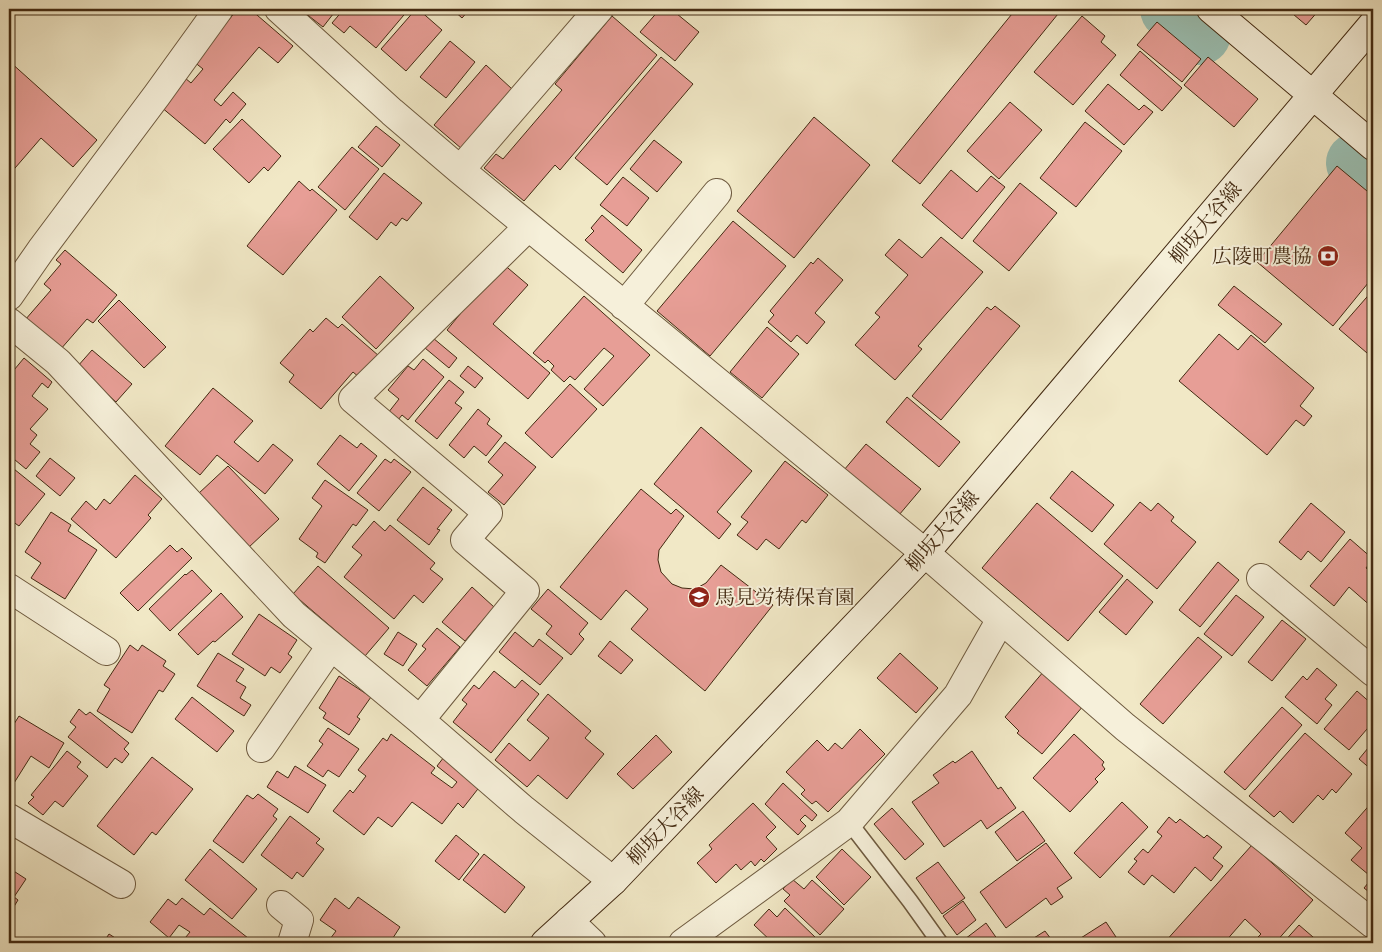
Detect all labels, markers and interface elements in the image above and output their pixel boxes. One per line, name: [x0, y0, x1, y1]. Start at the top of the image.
street label: 柳坂大谷線: [1164, 177, 1246, 269]
place label: 広陵町農協: [1212, 244, 1312, 268]
bank icon: 広陵町農協: [1316, 244, 1340, 268]
street label: 柳坂大谷線: [900, 485, 984, 577]
school or university icon: 馬見労祷保育園: [687, 585, 711, 609]
place label: 馬見労祷保育園: [715, 585, 855, 609]
street label: 柳坂大谷線: [622, 782, 708, 870]

